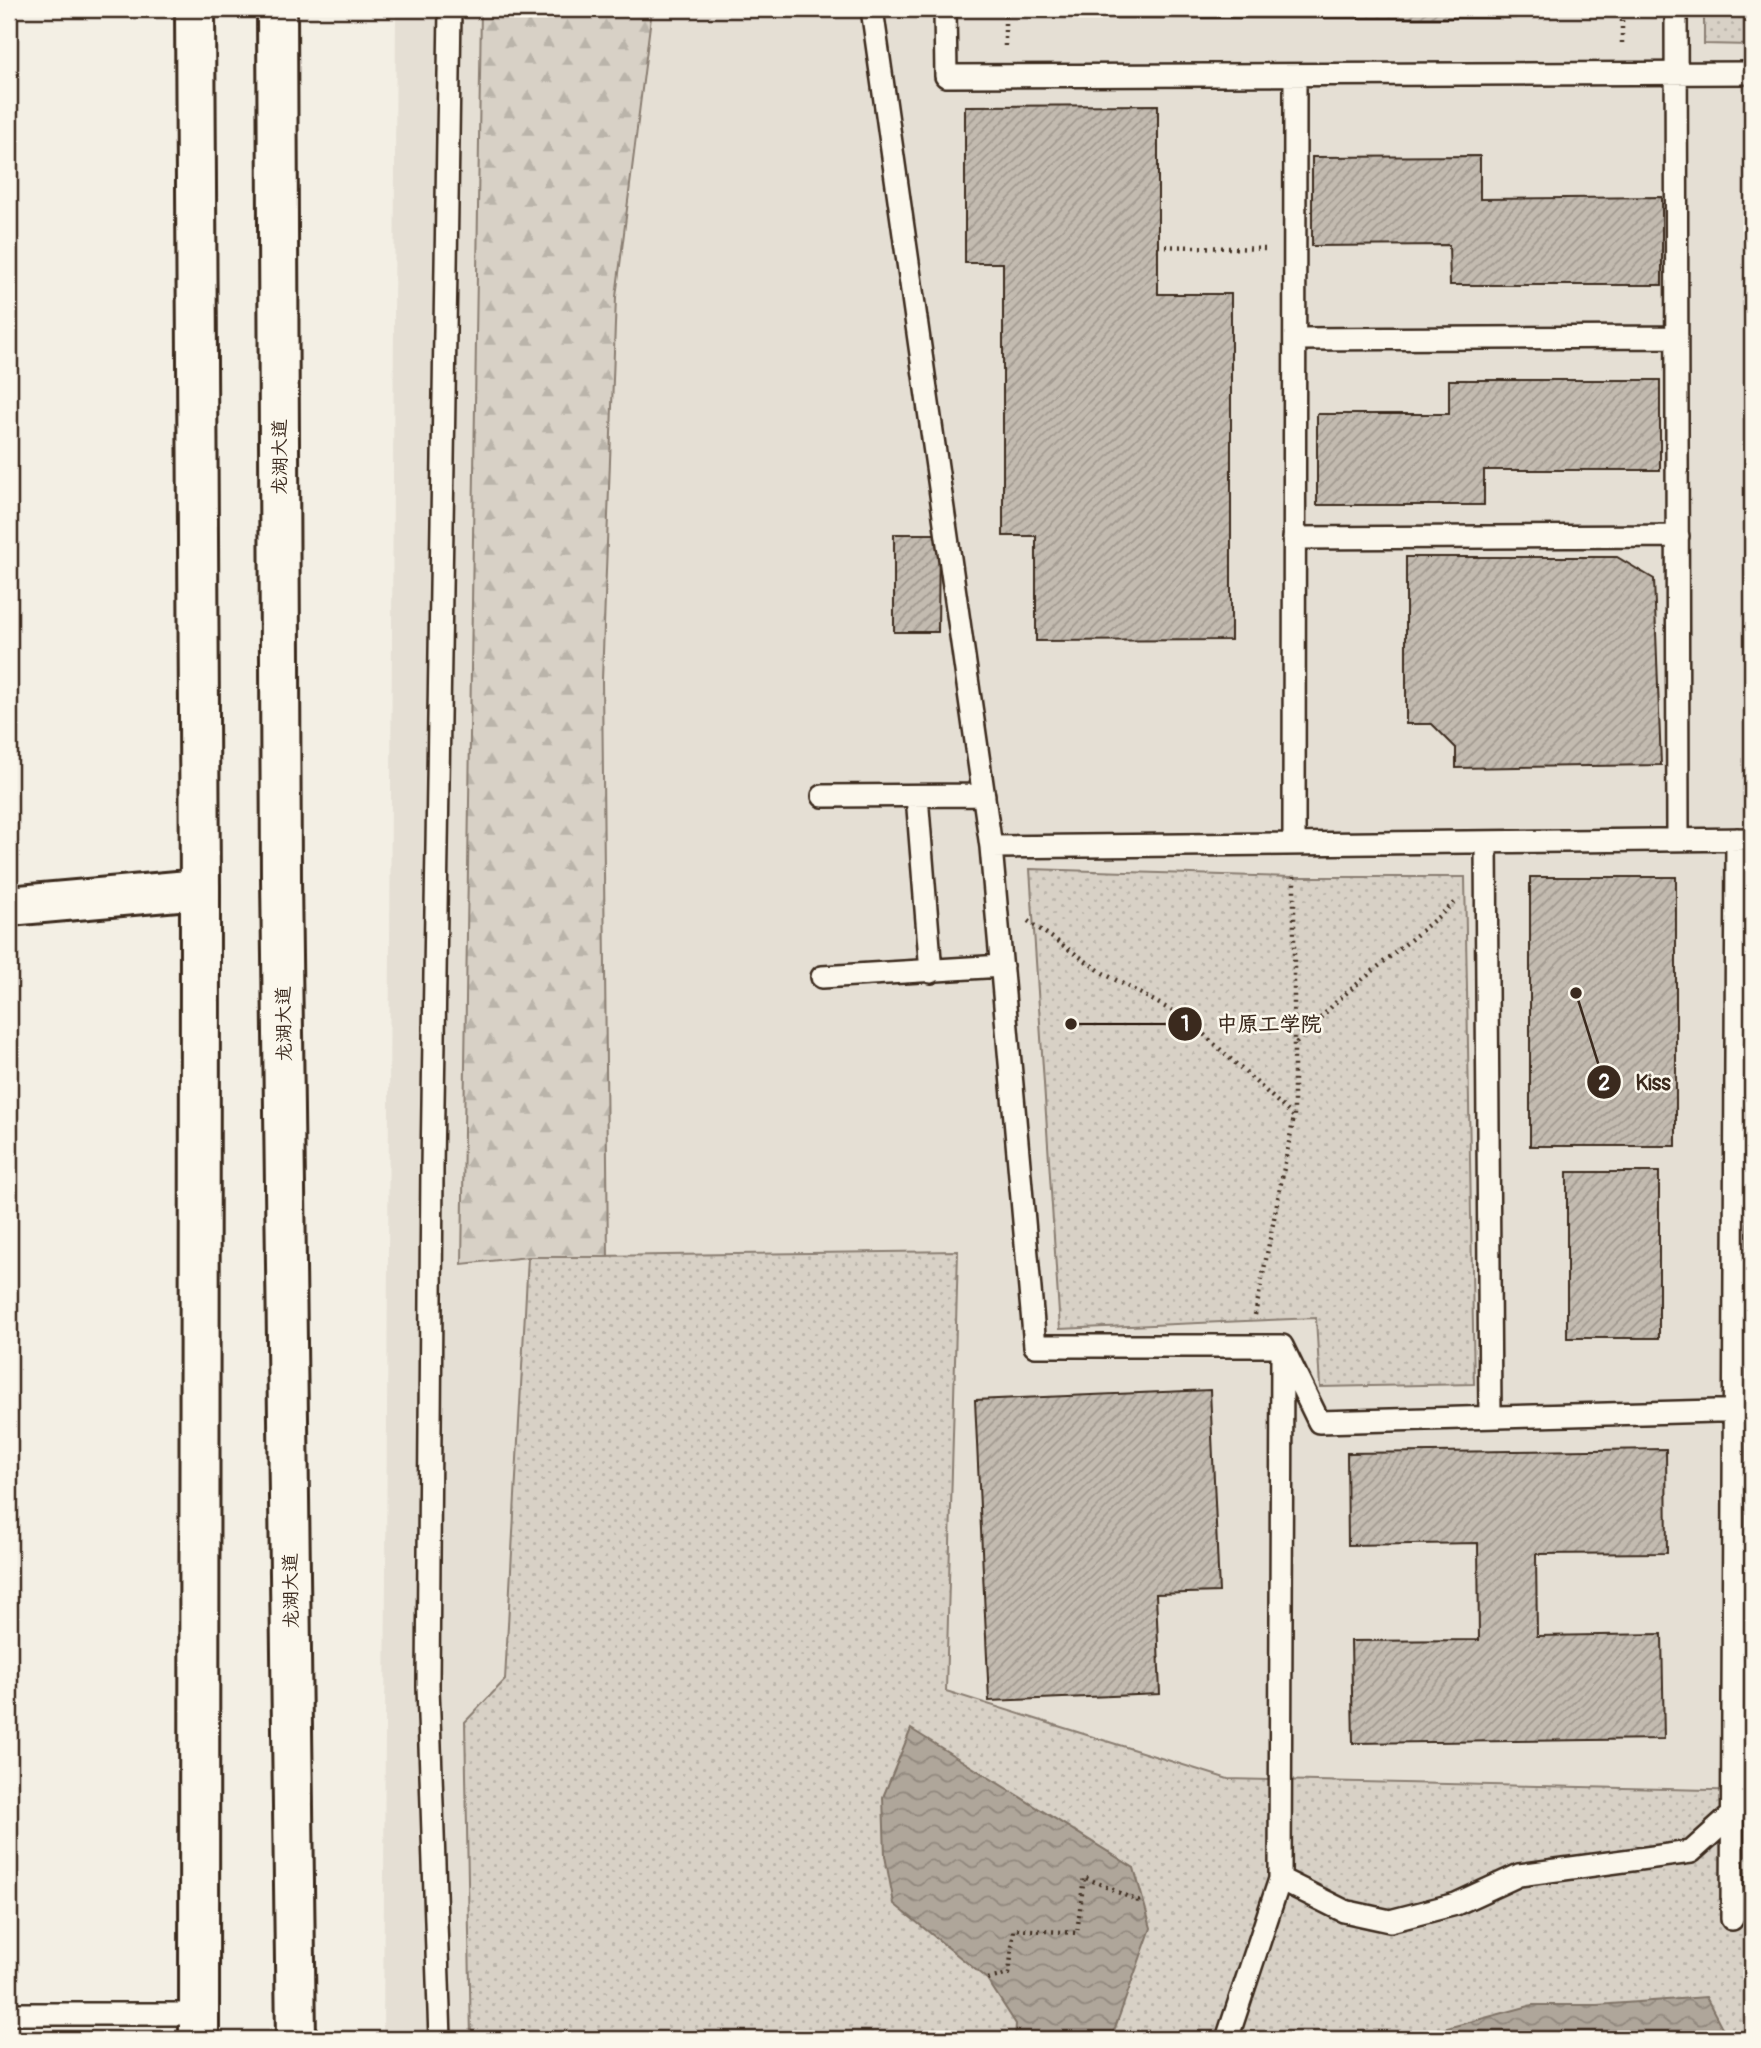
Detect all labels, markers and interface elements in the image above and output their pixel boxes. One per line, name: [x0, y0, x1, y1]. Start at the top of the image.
street label: 龙湖大道: [268, 419, 292, 495]
street label: 龙湖大道: [271, 986, 297, 1062]
callout: 中原工学院: [1167, 1003, 1335, 1045]
text: 1: [1181, 1011, 1189, 1038]
text: 中原工学院: [1217, 1011, 1322, 1038]
callout: Kiss: [1586, 1061, 1685, 1103]
text: 2: [1598, 1070, 1610, 1097]
text: Kiss: [1635, 1070, 1671, 1097]
street label: 龙湖大道: [278, 1553, 304, 1629]

